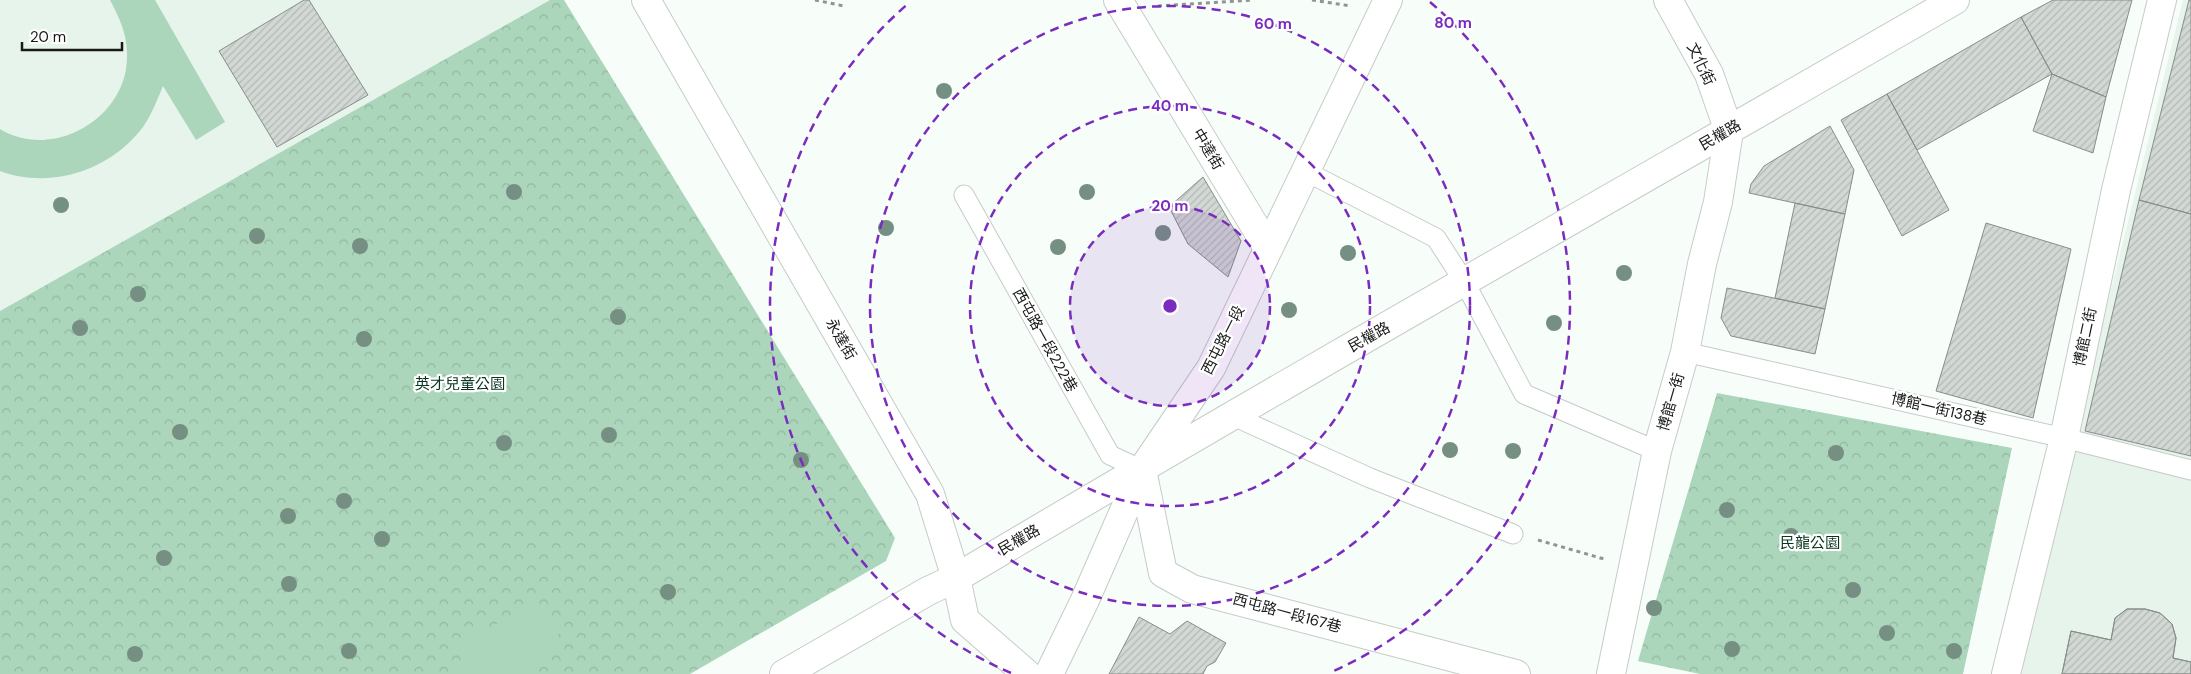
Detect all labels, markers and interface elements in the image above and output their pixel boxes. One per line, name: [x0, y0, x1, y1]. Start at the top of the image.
text: 80 m: [1434, 13, 1472, 33]
text: 60 m: [1254, 14, 1292, 34]
scale bar: [22, 20, 122, 52]
text: 20 m: [30, 27, 66, 47]
street label: 文化街: [1682, 39, 1720, 89]
text: 40 m: [1151, 96, 1189, 116]
street label: 民權路: [1696, 115, 1744, 155]
street label: 中達街: [1188, 125, 1228, 173]
text: 20 m: [1152, 196, 1188, 216]
street label: 西屯路一段222巷: [1008, 284, 1082, 396]
centre of rings: [1161, 297, 1179, 315]
street label: 西屯路一段: [1197, 302, 1249, 378]
street label: 博館二街: [2069, 306, 2101, 368]
street label: 永達街: [821, 315, 861, 363]
street label: 民權路: [1344, 317, 1394, 357]
street label: 博館一街: [1653, 370, 1689, 434]
park label: 英才兒童公園: [415, 374, 505, 394]
street label: 博館一街138巷: [1889, 388, 1989, 430]
street label: 民權路: [995, 520, 1043, 560]
park label: 民龍公園: [1780, 533, 1840, 553]
street label: 西屯路一段167巷: [1230, 589, 1344, 637]

